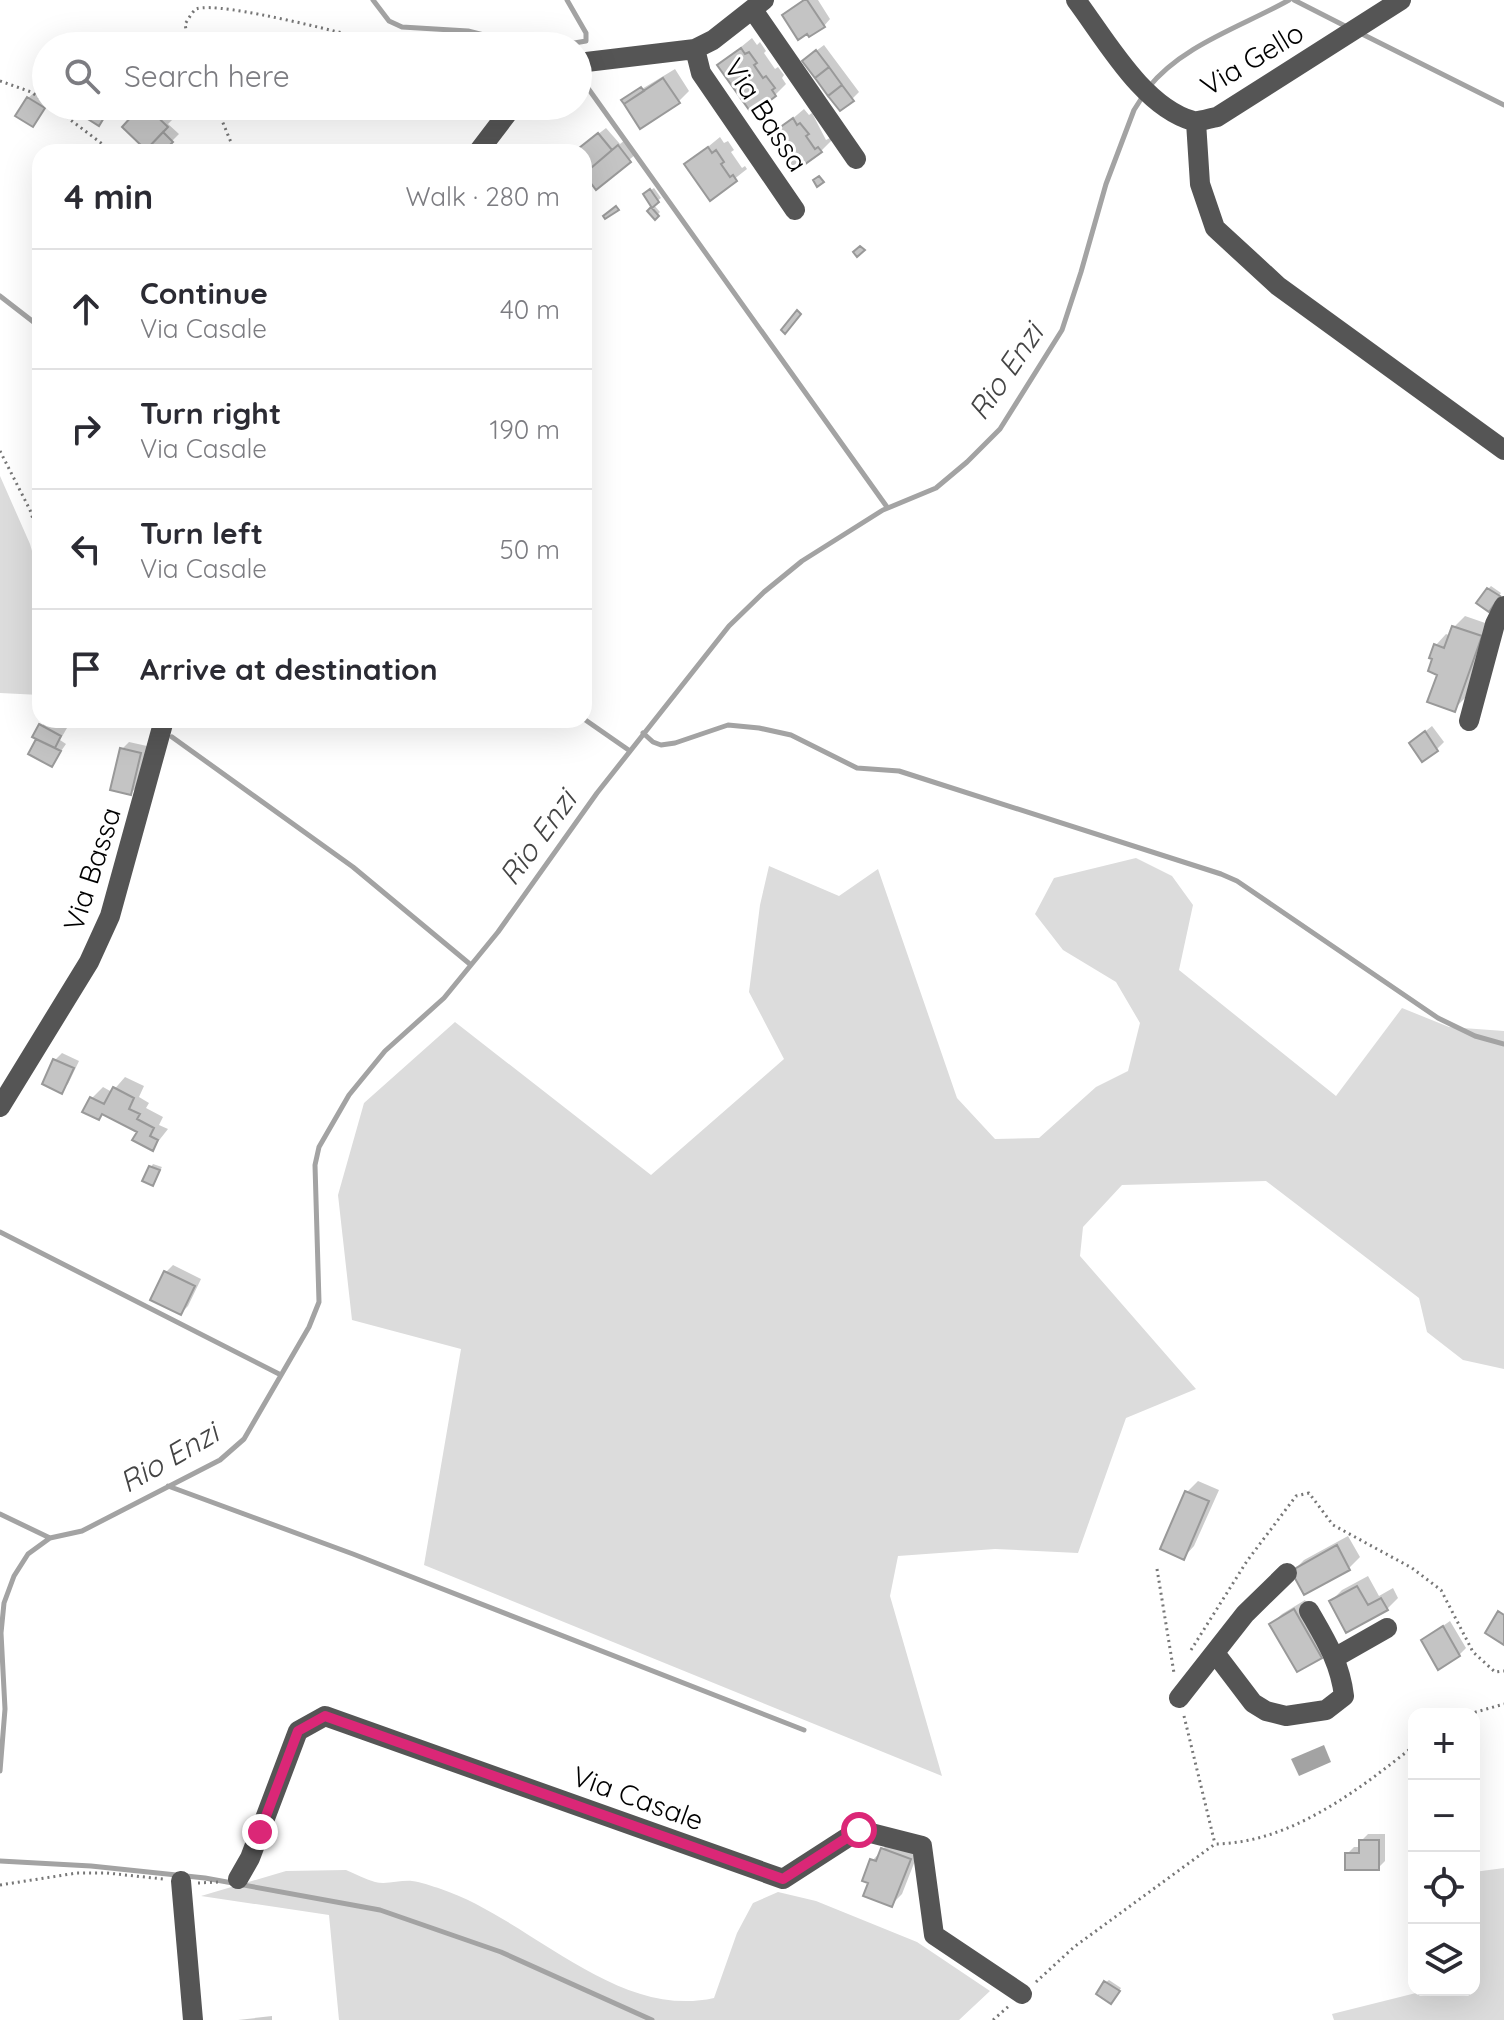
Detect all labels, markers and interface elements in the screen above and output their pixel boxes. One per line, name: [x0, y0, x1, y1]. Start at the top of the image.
street label: Via Gello: [1194, 14, 1310, 103]
search box: [32, 32, 592, 120]
street label: Via Bassa: [717, 52, 816, 178]
icon: search: [60, 54, 104, 98]
text: Search here: [124, 57, 290, 95]
text: 4 min: [64, 175, 153, 218]
text: Walk · 280 m: [405, 180, 560, 213]
text: Continue: [140, 274, 268, 312]
icon: ahead: [64, 287, 108, 331]
text: 40 m: [500, 293, 560, 326]
text: Via Casale: [140, 312, 267, 345]
water label: Rio Enzi: [959, 313, 1053, 427]
text: Turn right: [140, 394, 281, 432]
icon: right: [64, 407, 108, 451]
text: 190 m: [490, 413, 560, 446]
text: Via Casale: [140, 432, 267, 465]
text: Turn left: [140, 514, 263, 552]
icon: left: [64, 527, 108, 571]
text: 50 m: [500, 533, 560, 566]
text: Via Casale: [140, 552, 267, 585]
icon: arrive: [64, 647, 108, 691]
text: Arrive at destination: [140, 650, 438, 688]
water label: Rio Enzi: [490, 780, 586, 892]
street label: Via Bassa: [55, 803, 128, 935]
water label: Rio Enzi: [112, 1412, 228, 1501]
map controls: [1408, 1708, 1480, 1996]
button: +: [1408, 1708, 1480, 1780]
street label: Via Casale: [568, 1758, 708, 1837]
button: −: [1408, 1780, 1480, 1852]
route start: [841, 1812, 877, 1848]
route end: [242, 1814, 278, 1850]
button: locate: [1408, 1852, 1480, 1924]
button: layers: [1408, 1924, 1480, 1996]

